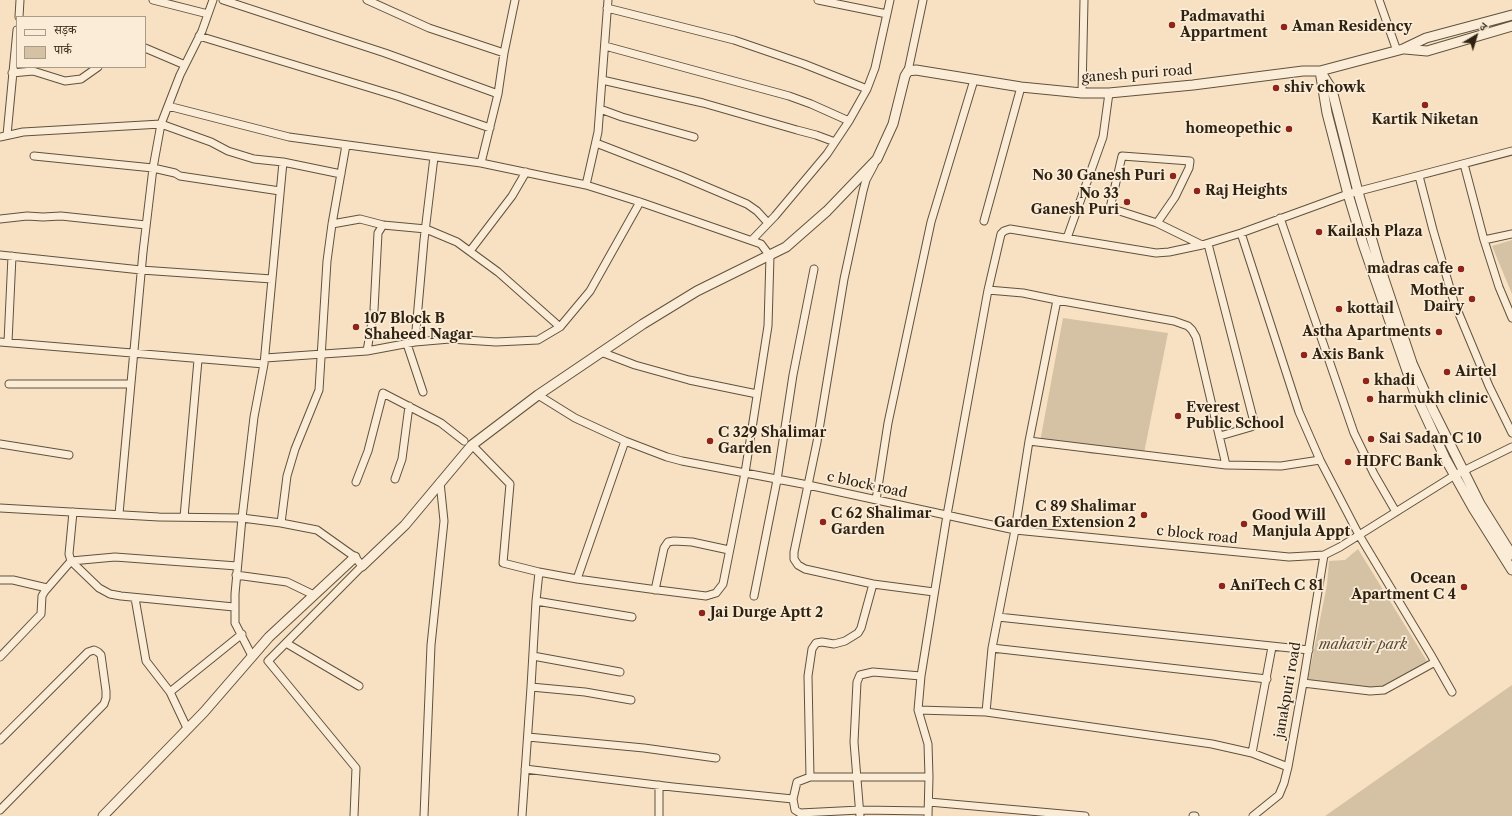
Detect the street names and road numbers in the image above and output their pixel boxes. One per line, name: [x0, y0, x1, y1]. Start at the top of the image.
street label: ganesh puri road: [1081, 62, 1193, 86]
street label: c block road: [825, 468, 909, 502]
street label: c block road: [1156, 522, 1238, 548]
street label: janakpuri road: [1271, 641, 1305, 739]

